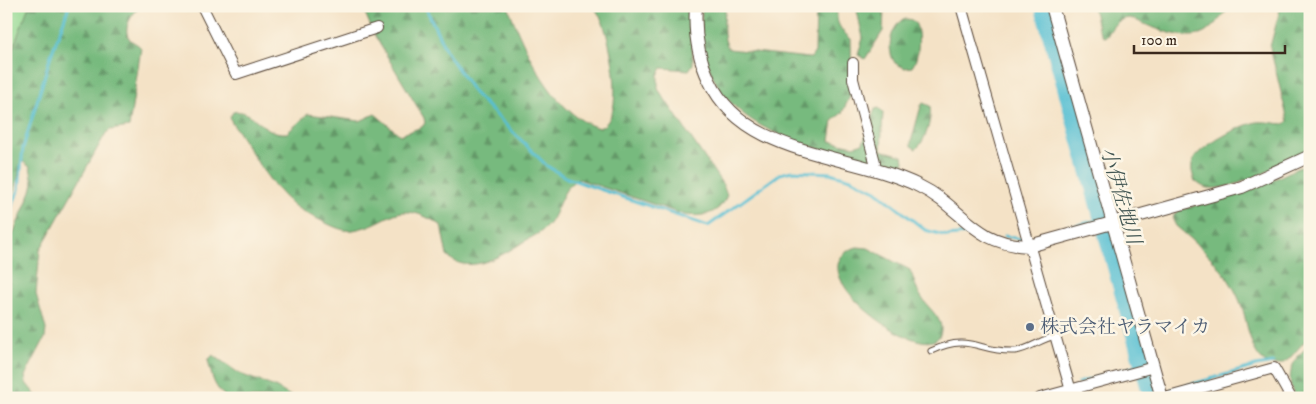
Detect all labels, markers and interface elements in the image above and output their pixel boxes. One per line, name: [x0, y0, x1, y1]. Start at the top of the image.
scale bar: [1134, 22, 1285, 54]
text: 100 m: [1141, 31, 1177, 50]
water label: 小伊佐地川: [1094, 144, 1146, 249]
place label: 株式会社ヤラマイカ: [1040, 316, 1210, 339]
marker: 株式会社ヤラマイカ: [1024, 321, 1036, 333]

